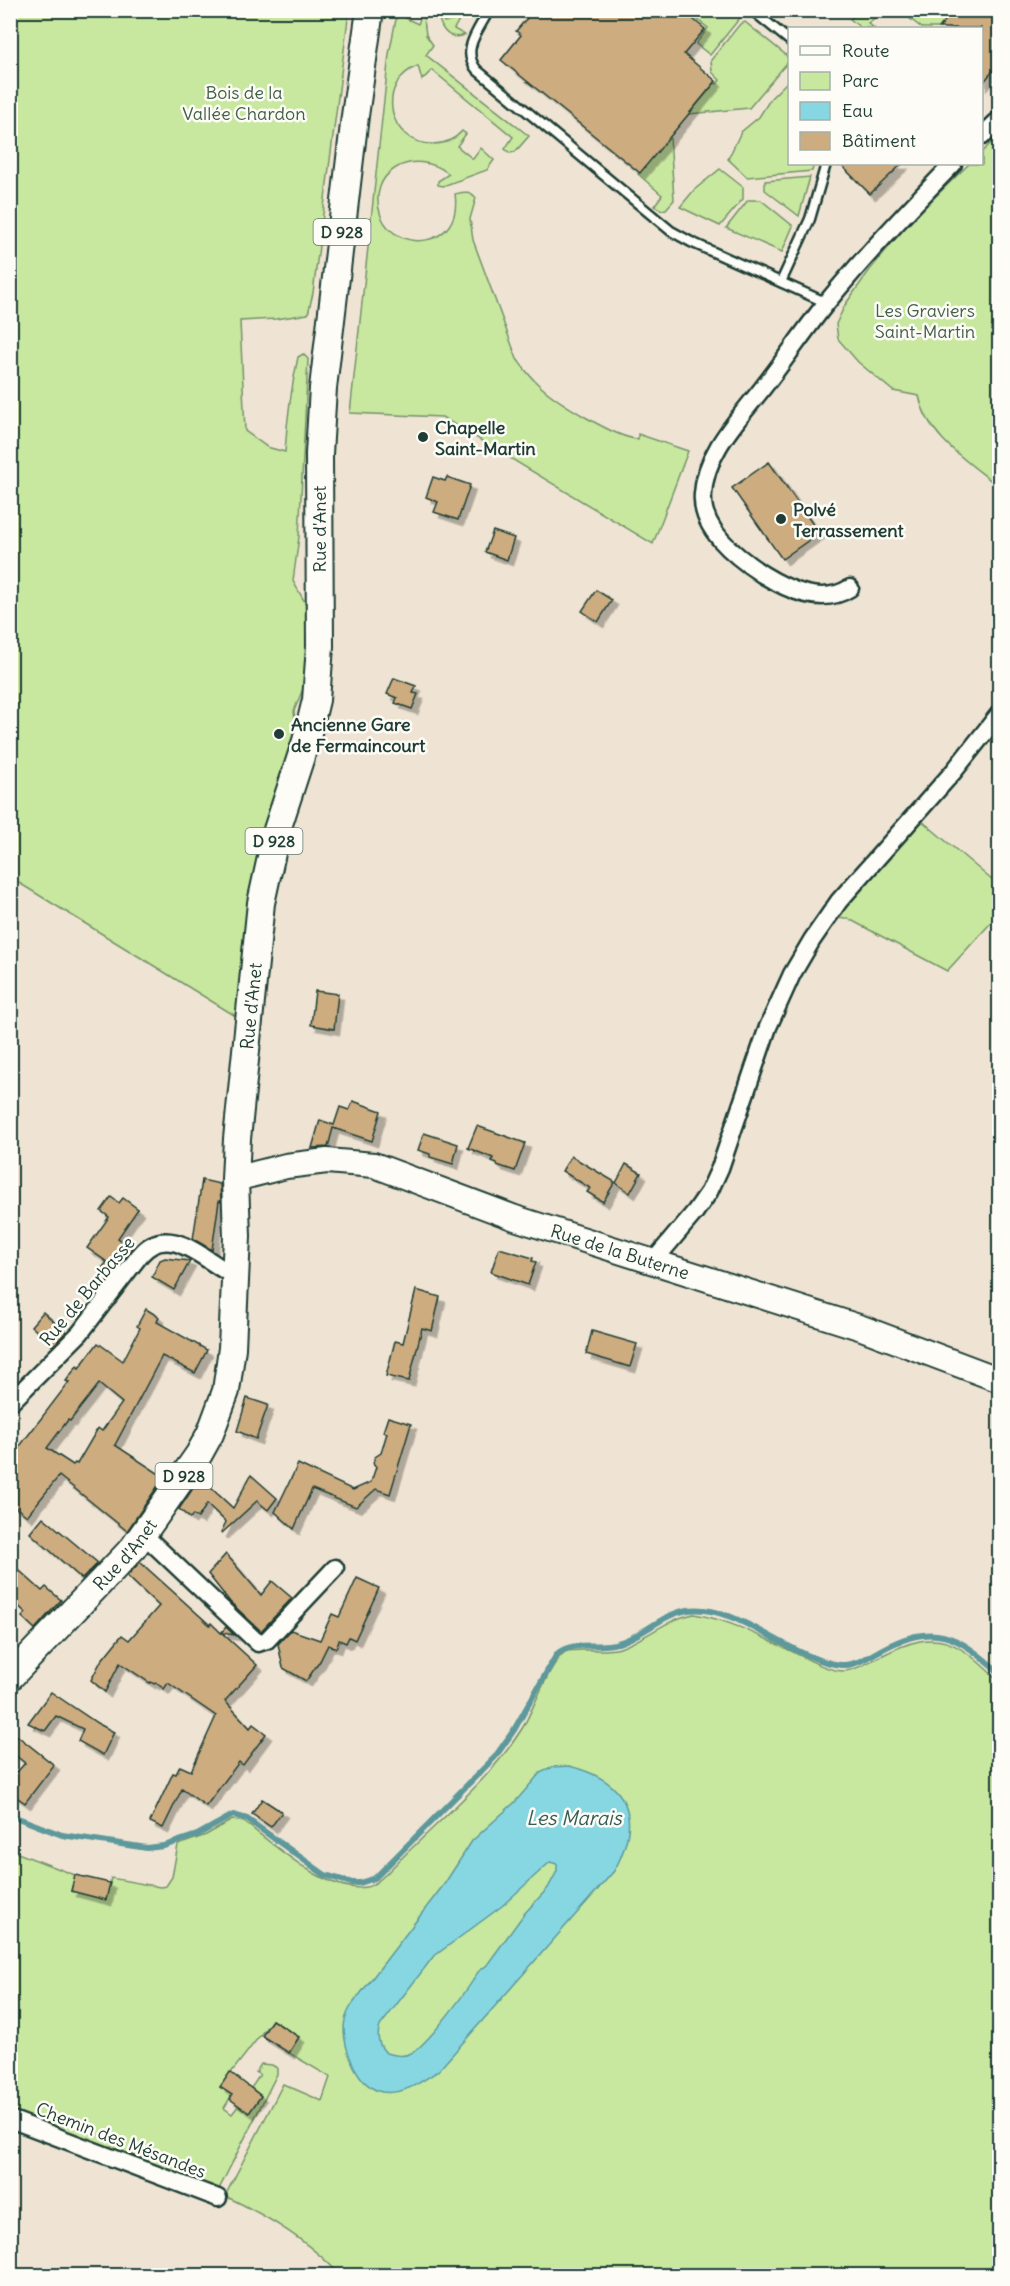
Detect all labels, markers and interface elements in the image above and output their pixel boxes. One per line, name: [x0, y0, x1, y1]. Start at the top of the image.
legend: [788, 27, 983, 165]
text: Route: [842, 39, 890, 62]
text: Parc: [842, 69, 879, 92]
park label: Bois de la Vallée Chardon: [182, 81, 306, 125]
text: Eau: [842, 99, 873, 122]
text: Bâtiment: [842, 129, 916, 152]
road number: D 928: [314, 219, 370, 245]
park label: Les Graviers Saint-Martin: [875, 299, 975, 343]
place label: Chapelle Saint-Martin: [435, 416, 536, 460]
marker: Chapelle Saint-Martin: [416, 430, 430, 444]
street label: Rue d'Anet: [308, 486, 331, 572]
place label: Polvé Terrassement: [793, 498, 904, 542]
marker: Polvé Terrassement: [774, 512, 788, 526]
place label: Ancienne Gare de Fermaincourt: [291, 713, 426, 757]
marker: Ancienne Gare de Fermaincourt: [272, 727, 286, 741]
road number: D 928: [246, 828, 302, 854]
street label: Rue d'Anet: [235, 962, 266, 1051]
street label: Rue de la Buterne: [548, 1219, 692, 1284]
street label: Rue de Barbasse: [35, 1232, 139, 1350]
road number: D 928: [156, 1463, 213, 1489]
street label: Rue d'Anet: [88, 1514, 162, 1595]
water label: Les Marais: [526, 1805, 624, 1830]
street label: Chemin des Mésandes: [33, 2097, 209, 2183]

